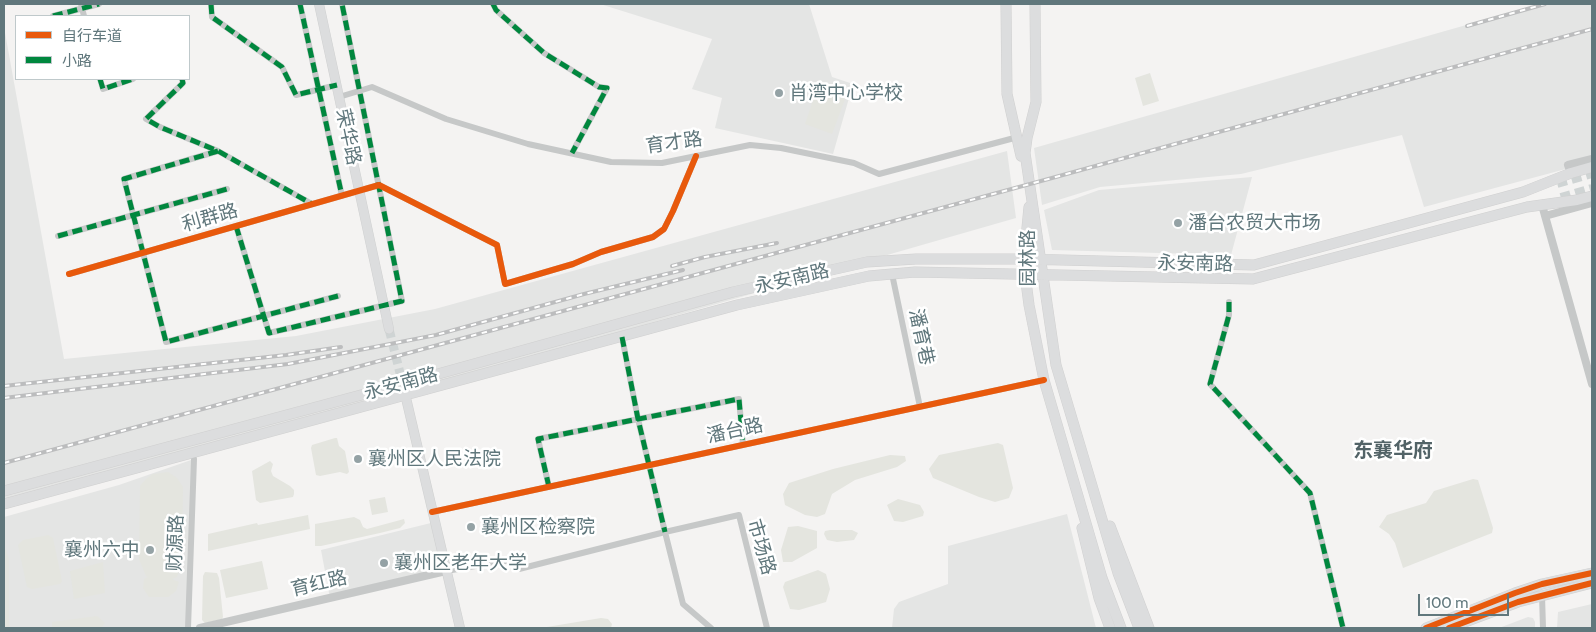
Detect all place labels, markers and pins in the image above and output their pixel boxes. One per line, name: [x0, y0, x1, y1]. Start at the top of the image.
place label: 肖湾中心学校: [789, 82, 903, 104]
marker: 肖湾中心学校: [773, 87, 785, 99]
place label: 潘台农贸大市场: [1188, 212, 1321, 234]
marker: 潘台农贸大市场: [1172, 217, 1184, 229]
place label: 襄州区人民法院: [368, 448, 501, 470]
marker: 襄州区人民法院: [352, 453, 364, 465]
place label: 襄州区检察院: [481, 516, 595, 538]
marker: 襄州区检察院: [465, 521, 477, 533]
place label: 襄州六中: [64, 539, 140, 561]
marker: 襄州六中: [144, 544, 156, 556]
place label: 襄州区老年大学: [394, 552, 527, 574]
marker: 襄州区老年大学: [378, 557, 390, 569]

